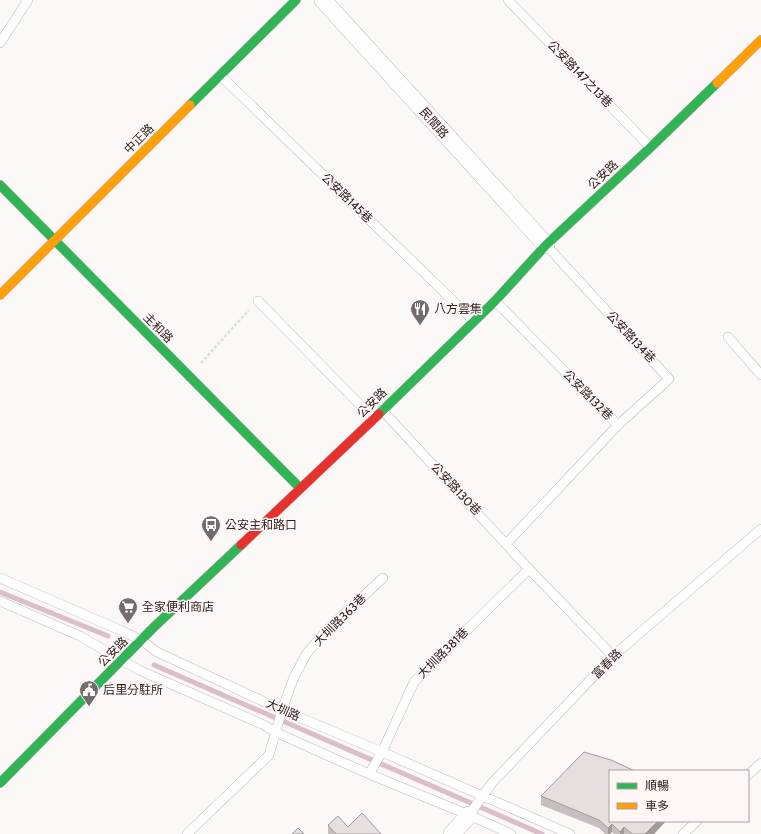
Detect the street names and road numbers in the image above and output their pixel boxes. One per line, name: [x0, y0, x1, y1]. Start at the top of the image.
street label: 公安路147之13巷: [545, 37, 616, 110]
street label: 民間路: [417, 104, 452, 141]
street label: 中正路: [121, 121, 157, 157]
street label: 公安路: [584, 157, 621, 192]
street label: 公安路145巷: [319, 170, 376, 226]
street label: 公安路134巷: [604, 308, 659, 366]
street label: 主和路: [140, 310, 176, 346]
street label: 公安路132巷: [560, 366, 617, 423]
street label: 公安路: [354, 385, 390, 421]
street label: 公安路130巷: [428, 459, 485, 518]
street label: 大圳路363巷: [310, 590, 369, 649]
street label: 大圳路381巷: [414, 624, 471, 681]
street label: 公安路: [95, 634, 131, 670]
street label: 富春路: [589, 646, 625, 682]
street label: 大圳路: [264, 695, 303, 724]

